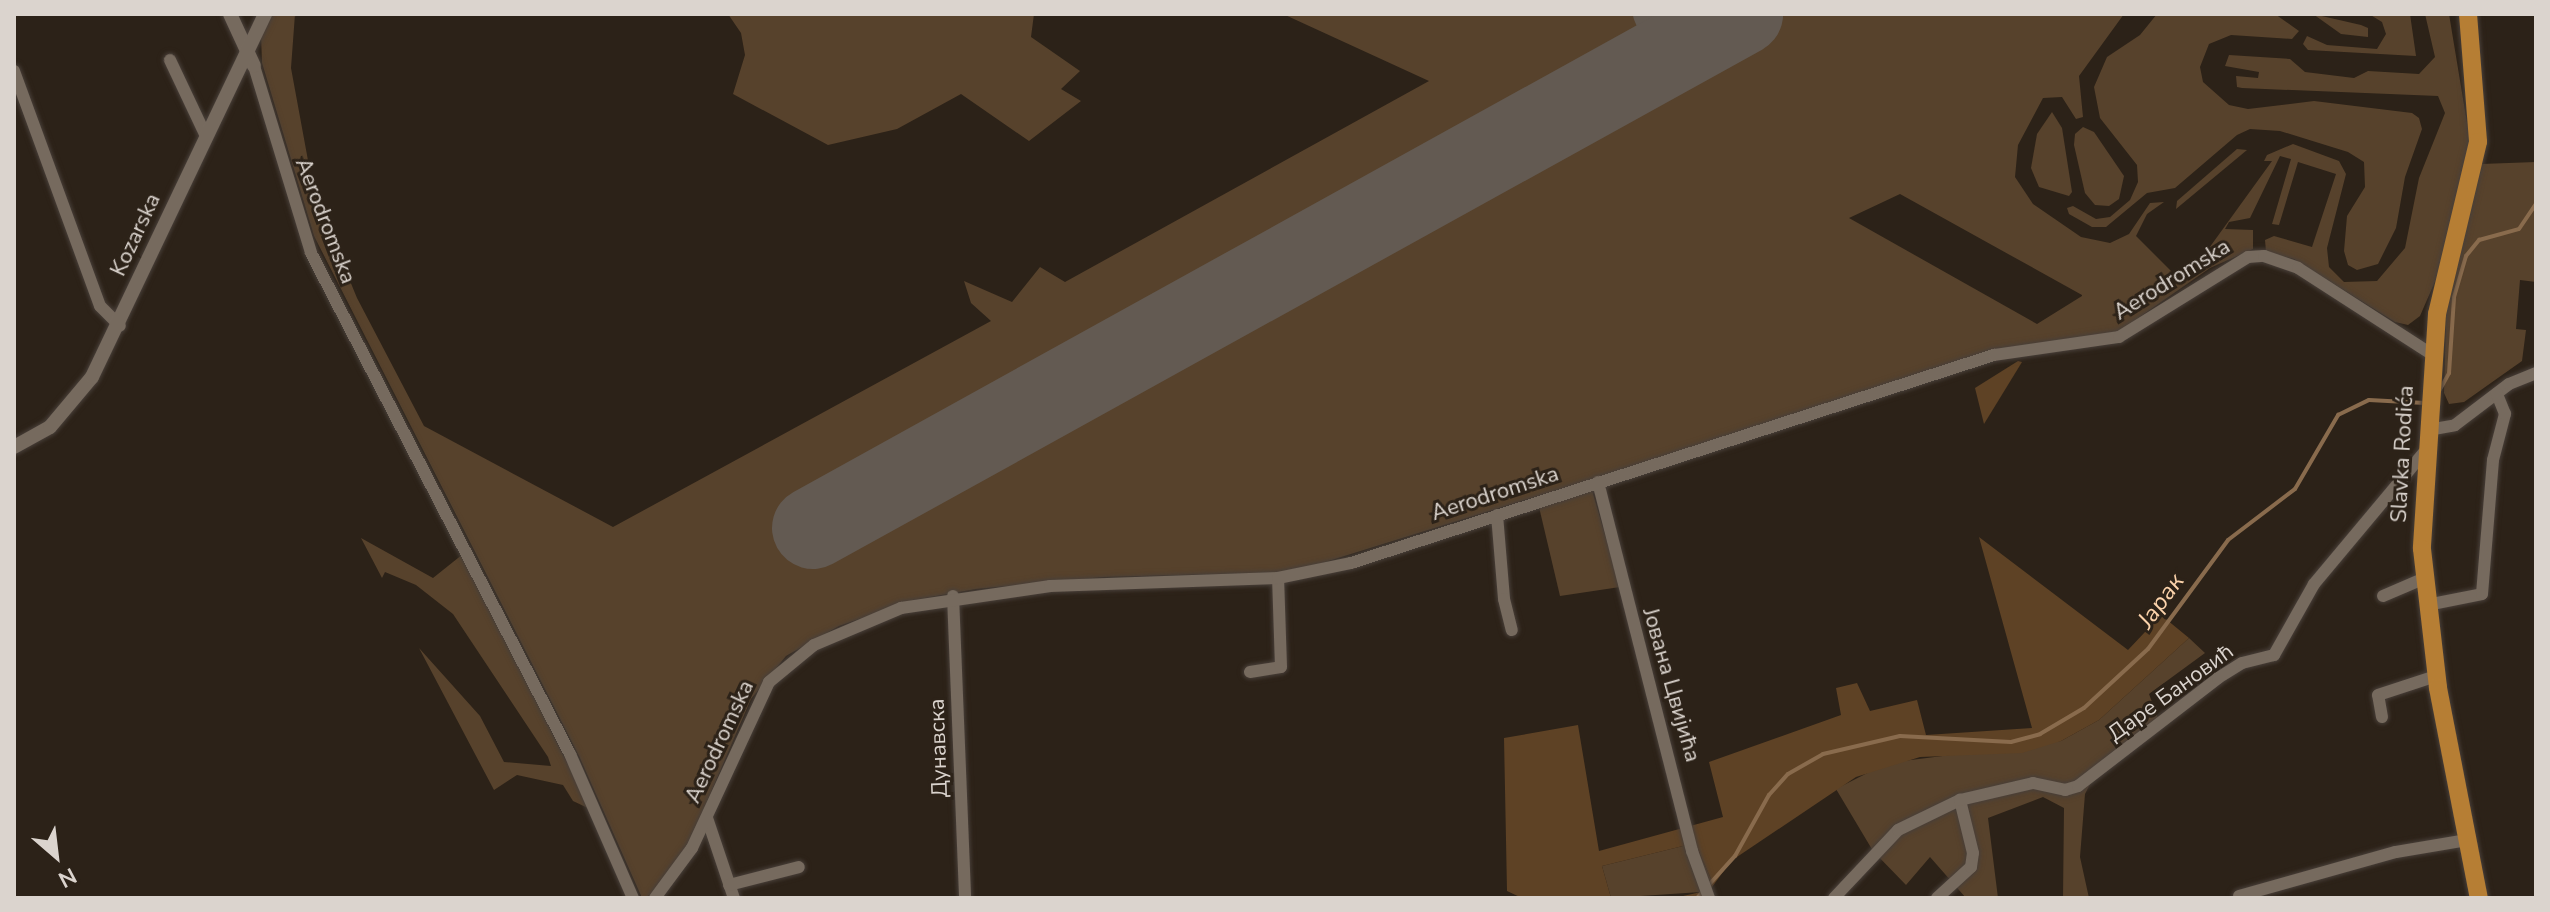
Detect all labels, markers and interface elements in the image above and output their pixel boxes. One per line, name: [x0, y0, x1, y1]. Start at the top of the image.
street label: Aerodromska: [289, 154, 361, 288]
street label: Kozarska: [105, 189, 167, 281]
street label: Aerodromska: [2109, 234, 2235, 326]
street label: Slavka Rodića: [2386, 385, 2420, 523]
street label: Aerodromska: [1428, 461, 1562, 527]
water label: Јарак: [2132, 568, 2190, 634]
street label: Јована Цвијића: [1636, 605, 1706, 765]
street label: Даре Бановић: [2103, 639, 2239, 747]
street label: Aerodromska: [680, 676, 760, 808]
street label: Дунавска: [924, 698, 954, 798]
north arrow: [16, 816, 96, 896]
text: N: [53, 860, 82, 894]

